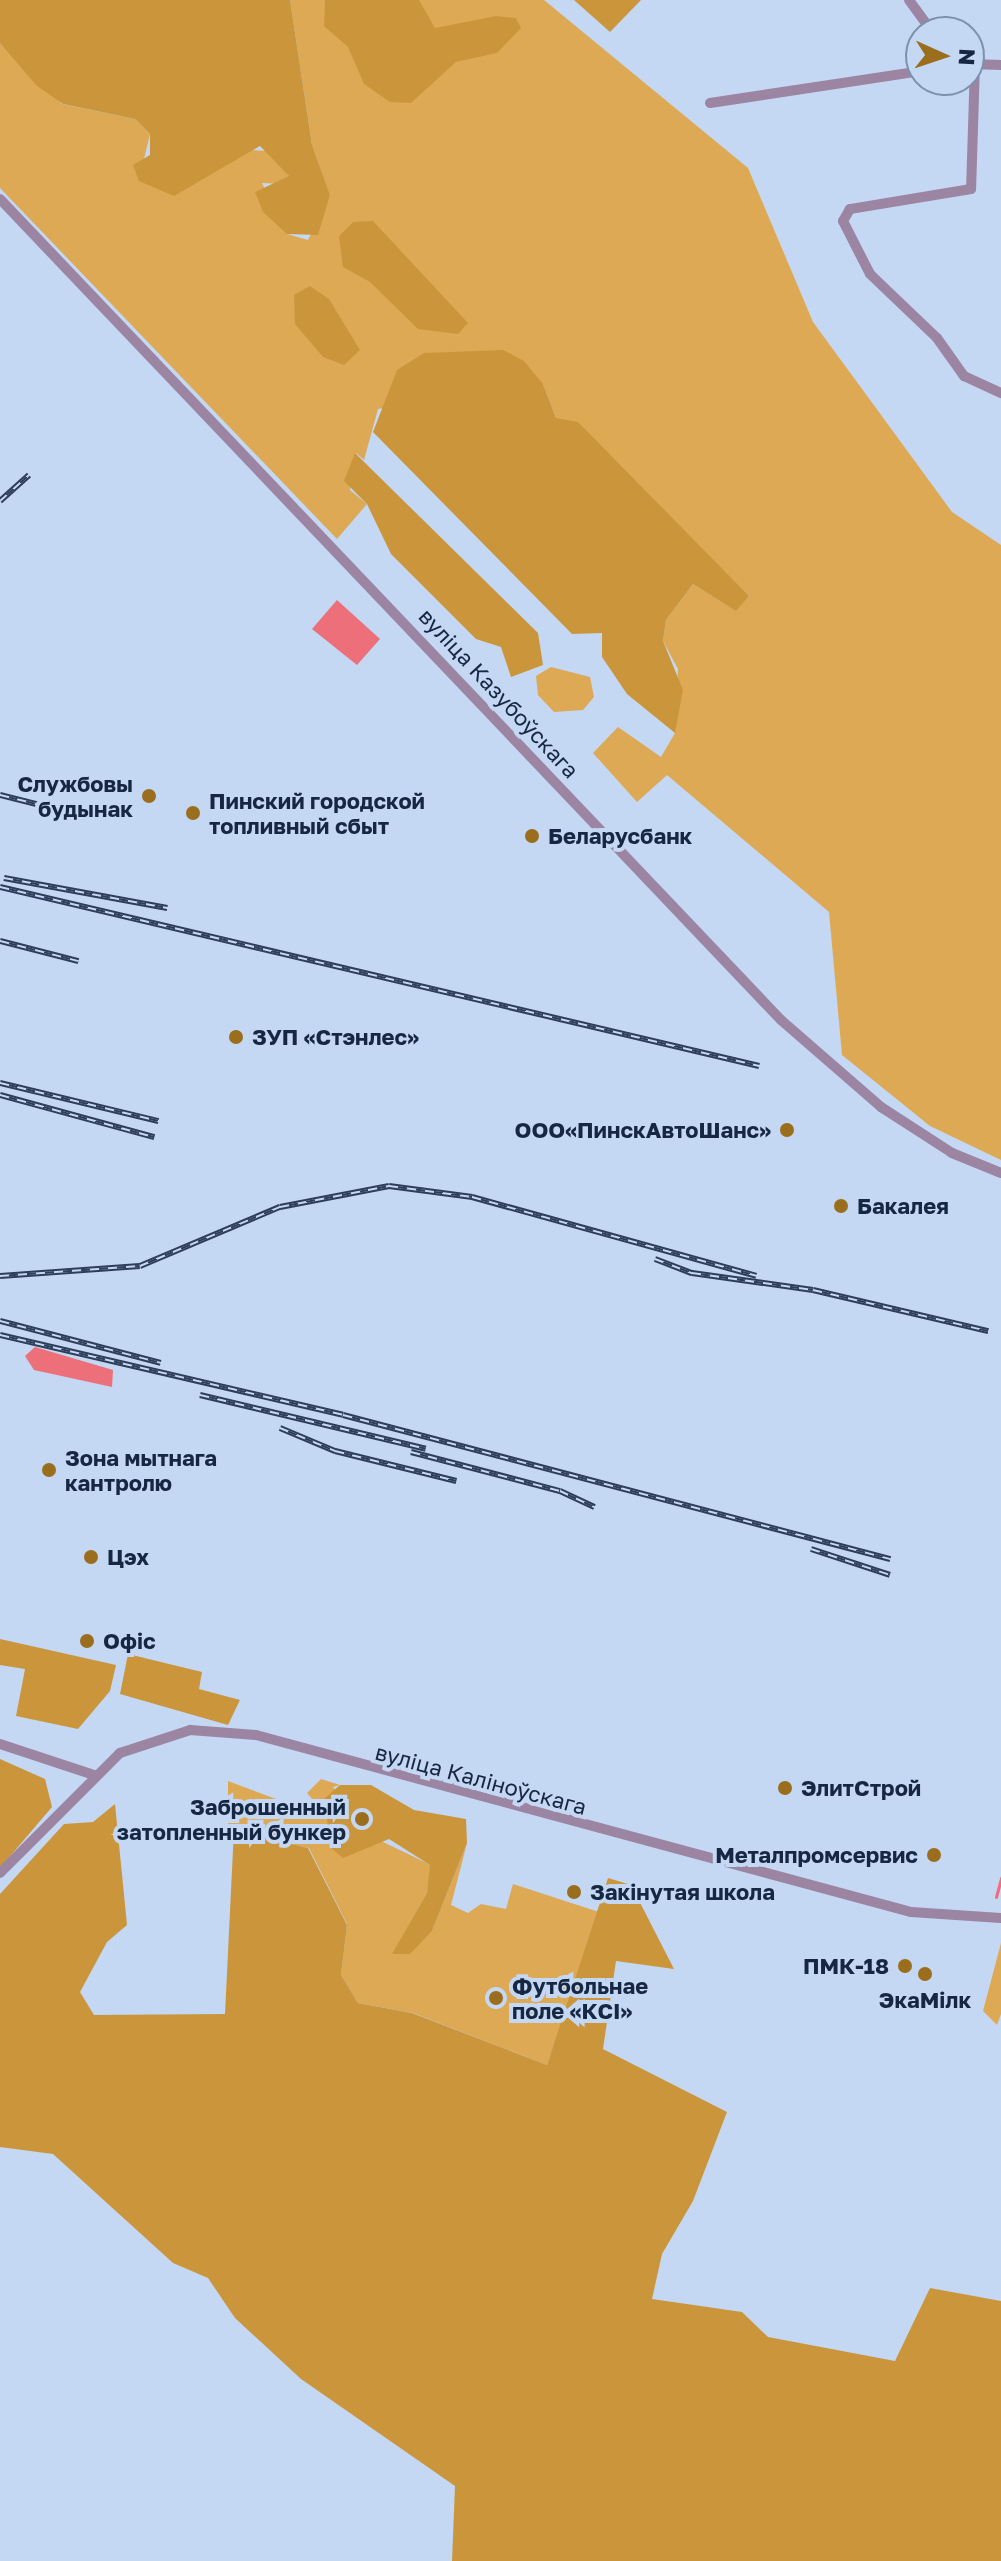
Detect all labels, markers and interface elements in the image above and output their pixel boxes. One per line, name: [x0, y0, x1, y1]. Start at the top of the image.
north arrow: [905, 16, 985, 96]
text: N: [954, 48, 981, 66]
street label: вуліца Казубоўскага: [414, 603, 584, 783]
place label: Службовы будынак: [18, 770, 133, 822]
marker: Службовы будынак: [140, 787, 158, 805]
place label: Пинский городской топливный сбыт: [209, 787, 425, 838]
marker: Пинский городской топливный сбыт: [184, 804, 202, 822]
place label: Беларусбанк: [548, 823, 692, 849]
marker: Беларусбанк: [523, 827, 541, 845]
place label: ЗУП «Стэнлес»: [252, 1024, 419, 1050]
marker: ЗУП «Стэнлес»: [227, 1028, 245, 1046]
place label: ООО«ПинскАвтоШанс»: [514, 1117, 771, 1143]
marker: ООО«ПинскАвтоШанс»: [778, 1121, 796, 1139]
place label: Бакалея: [857, 1193, 949, 1219]
marker: Бакалея: [832, 1197, 850, 1215]
place label: Зона мытнага кантролю: [65, 1444, 217, 1496]
marker: Зона мытнага кантролю: [40, 1461, 58, 1479]
place label: Цэх: [107, 1544, 149, 1570]
marker: Цэх: [82, 1548, 100, 1566]
place label: Офіс: [103, 1628, 156, 1654]
marker: Офіс: [78, 1632, 96, 1650]
street label: вуліца Каліноўскага: [372, 1738, 590, 1820]
place label: ЭлитСтрой: [801, 1775, 921, 1801]
marker: ЭлитСтрой: [776, 1779, 794, 1797]
place label: Заброшенный затопленный бункер: [117, 1793, 346, 1844]
marker: Заброшенный затопленный бункер: [353, 1810, 371, 1828]
place label: Металпромсервис: [715, 1842, 918, 1868]
marker: Металпромсервис: [925, 1846, 943, 1864]
place label: Закінутая школа: [590, 1879, 775, 1905]
marker: Закінутая школа: [565, 1883, 583, 1901]
place label: ПМК-18: [803, 1953, 889, 1979]
marker: ПМК-18: [896, 1957, 914, 1975]
marker: ЭкаМілк: [916, 1965, 934, 1983]
place label: Футбольнае поле «КСІ»: [512, 1972, 648, 2024]
place label: ЭкаМілк: [879, 1987, 971, 2013]
marker: Футбольнае поле «КСІ»: [487, 1989, 505, 2007]

